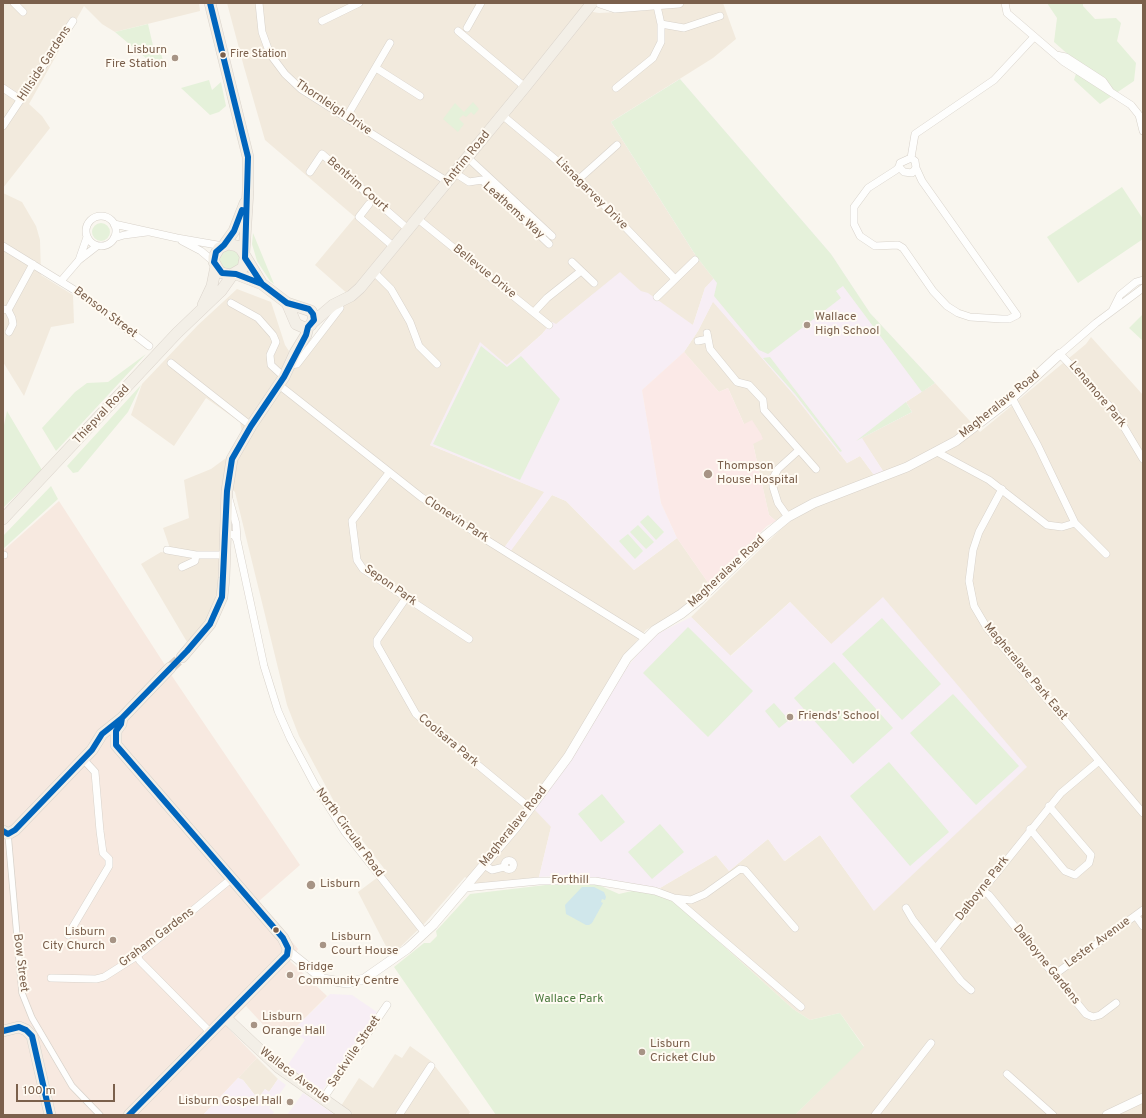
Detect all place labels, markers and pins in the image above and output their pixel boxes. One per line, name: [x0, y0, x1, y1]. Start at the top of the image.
place label: Lisburn Fire Station: [105, 44, 167, 72]
place label: Fire Station: [230, 48, 287, 62]
marker: Fire Station: [218, 50, 228, 60]
marker: Lisburn Fire Station: [170, 53, 180, 63]
place label: Wallace High School: [815, 311, 879, 339]
marker: Wallace High School: [802, 320, 812, 330]
place label: Thompson House Hospital: [717, 460, 798, 488]
marker: Thompson House Hospital: [702, 468, 714, 480]
place label: Friends' School: [798, 710, 879, 724]
marker: Friends' School: [785, 712, 795, 722]
place label: Lisburn: [320, 878, 360, 892]
marker: Lisburn: [305, 879, 317, 891]
unlabelled marker: [271, 925, 281, 935]
place label: Lisburn City Church: [42, 926, 105, 954]
place label: Lisburn Court House: [331, 931, 398, 959]
marker: Lisburn City Church: [108, 935, 118, 945]
marker: Lisburn Court House: [318, 940, 328, 950]
place label: Bridge Community Centre: [298, 961, 399, 989]
marker: Bridge Community Centre: [285, 970, 295, 980]
place label: Lisburn Orange Hall: [262, 1011, 325, 1039]
marker: Lisburn Orange Hall: [249, 1020, 259, 1030]
place label: Lisburn Cricket Club: [650, 1038, 716, 1066]
marker: Lisburn Cricket Club: [637, 1047, 647, 1057]
place label: Lisburn Gospel Hall: [178, 1095, 282, 1109]
marker: Lisburn Gospel Hall: [285, 1097, 295, 1107]

